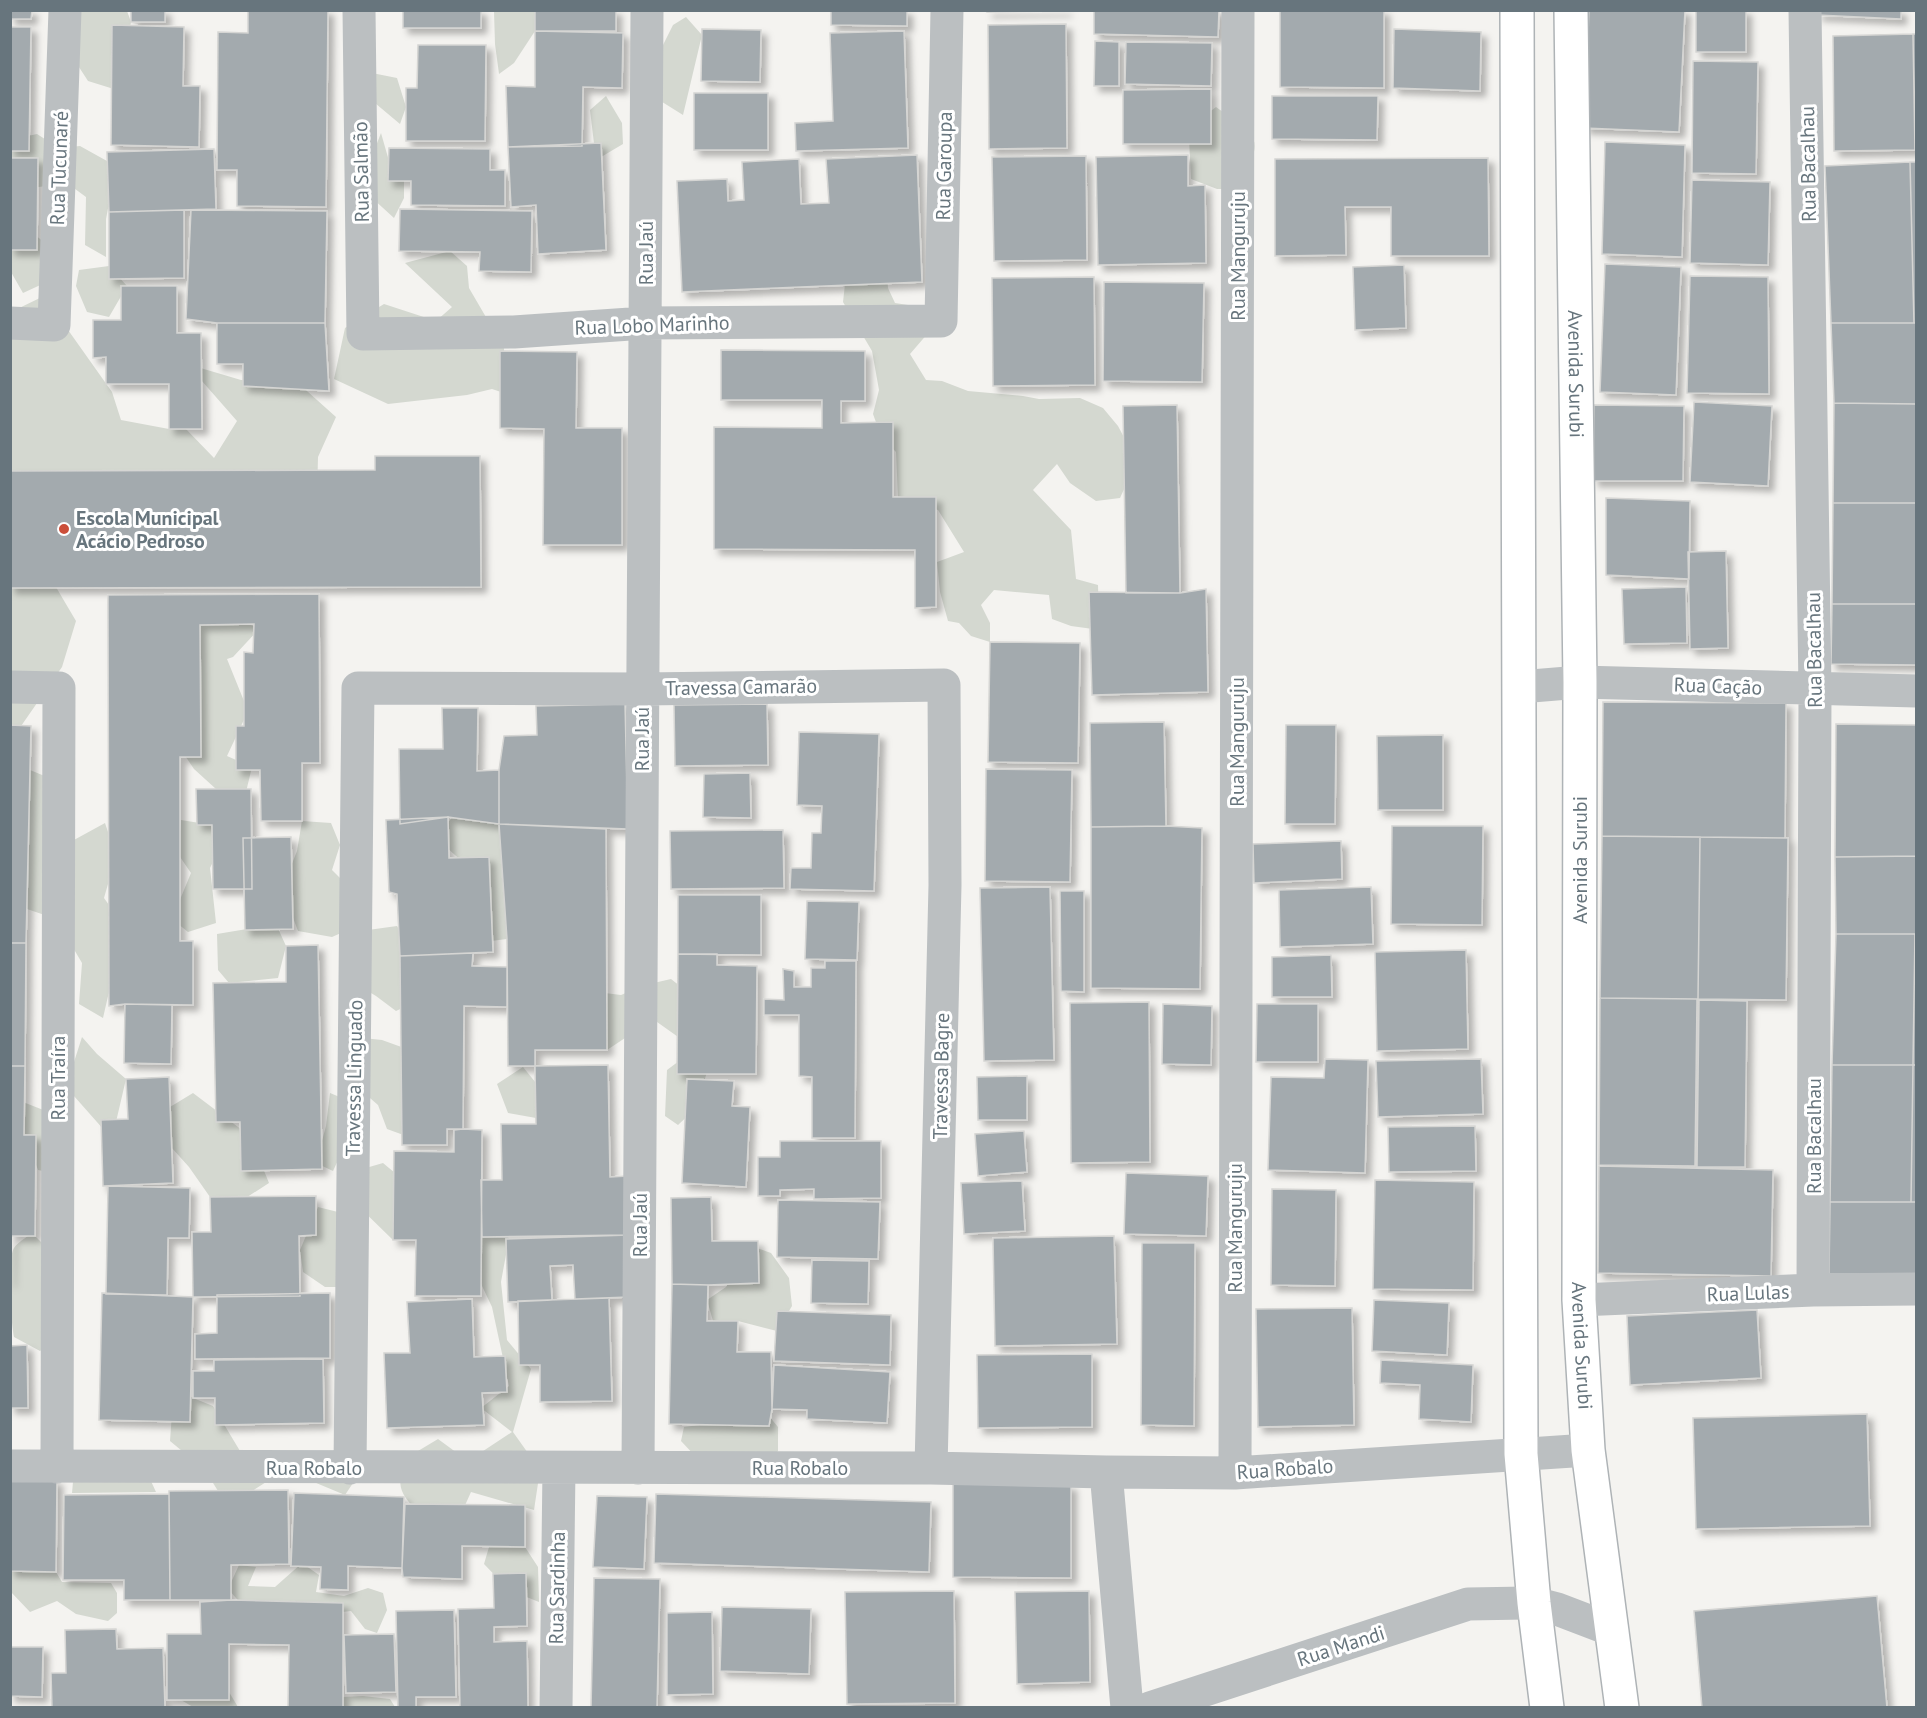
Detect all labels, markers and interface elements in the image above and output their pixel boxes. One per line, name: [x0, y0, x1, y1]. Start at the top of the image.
street label: Rua Bacalhau: [1794, 106, 1822, 222]
street label: Rua Tucunaré: [44, 110, 74, 226]
street label: Rua Garoupa: [930, 111, 958, 221]
street label: Rua Salmão: [347, 121, 375, 223]
street label: Rua Manguruju: [1225, 191, 1251, 321]
street label: Rua Jaú: [633, 221, 659, 285]
street label: Rua Lobo Marinho: [574, 309, 730, 341]
street label: Avenida Surubi: [1562, 310, 1590, 438]
place label: Escola Municipal Acácio Pedroso: [76, 505, 219, 554]
marker: Escola Municipal Acácio Pedroso: [57, 522, 71, 536]
street label: Rua Bacalhau: [1800, 592, 1828, 708]
street label: Rua Cação: [1673, 671, 1763, 701]
street label: Travessa Camarão: [665, 673, 817, 701]
street label: Rua Manguruju: [1224, 677, 1250, 807]
street label: Rua Jaú: [629, 707, 655, 771]
street label: Avenida Surubi: [1567, 796, 1593, 924]
street label: Travessa Linguado: [340, 999, 368, 1157]
street label: Travessa Bagre: [927, 1012, 955, 1140]
street label: Rua Traíra: [45, 1036, 71, 1120]
street label: Rua Bacalhau: [1801, 1078, 1827, 1194]
street label: Rua Manguruju: [1222, 1163, 1248, 1293]
street label: Rua Jaú: [627, 1193, 653, 1257]
street label: Rua Lulas: [1706, 1279, 1790, 1307]
street label: Avenida Surubi: [1566, 1282, 1599, 1411]
street label: Rua Robalo: [1236, 1453, 1334, 1485]
street label: Rua Robalo: [266, 1455, 362, 1481]
street label: Rua Robalo: [752, 1455, 848, 1481]
street label: Rua Sardinha: [543, 1531, 571, 1645]
street label: Rua Mandi: [1294, 1620, 1388, 1672]

